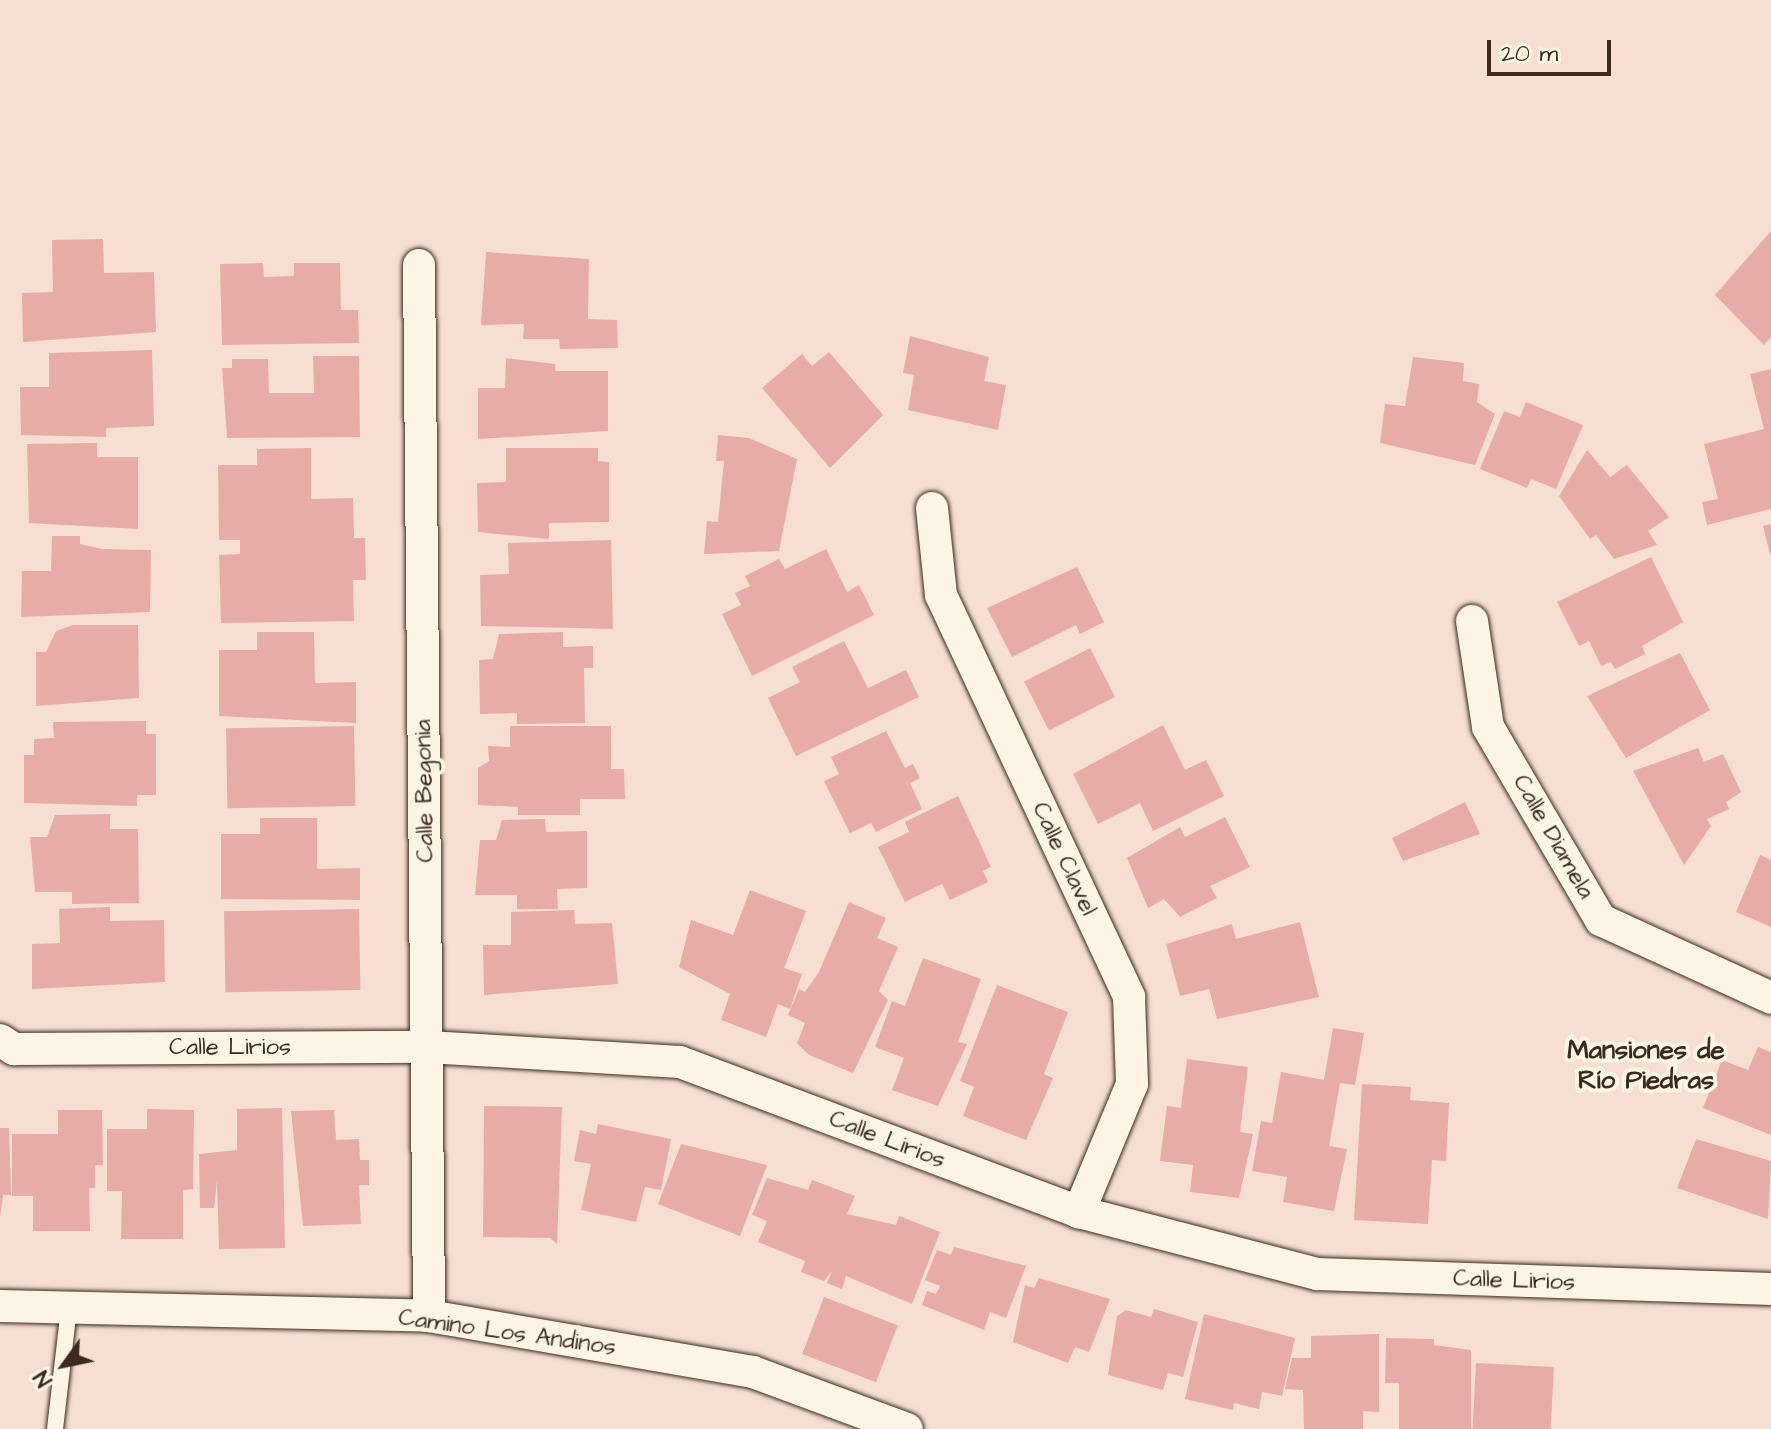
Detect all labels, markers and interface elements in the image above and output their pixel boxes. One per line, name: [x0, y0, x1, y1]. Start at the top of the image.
scale bar: [1491, 24, 1615, 74]
text: 20 m: [1501, 37, 1558, 71]
street label: Calle Begonia: [409, 719, 441, 863]
street label: Calle Diamela: [1506, 770, 1600, 904]
street label: Calle Clavel: [1025, 798, 1103, 920]
street label: Calle Lirios: [169, 1034, 291, 1062]
district label: Mansiones de Río Piedras: [1567, 1035, 1725, 1096]
street label: Calle Lirios: [825, 1105, 949, 1175]
street label: Calle Lirios: [1453, 1264, 1575, 1298]
street label: Camino Los Andinos: [396, 1303, 618, 1363]
north arrow: [24, 1325, 104, 1405]
text: N: [27, 1364, 60, 1393]

